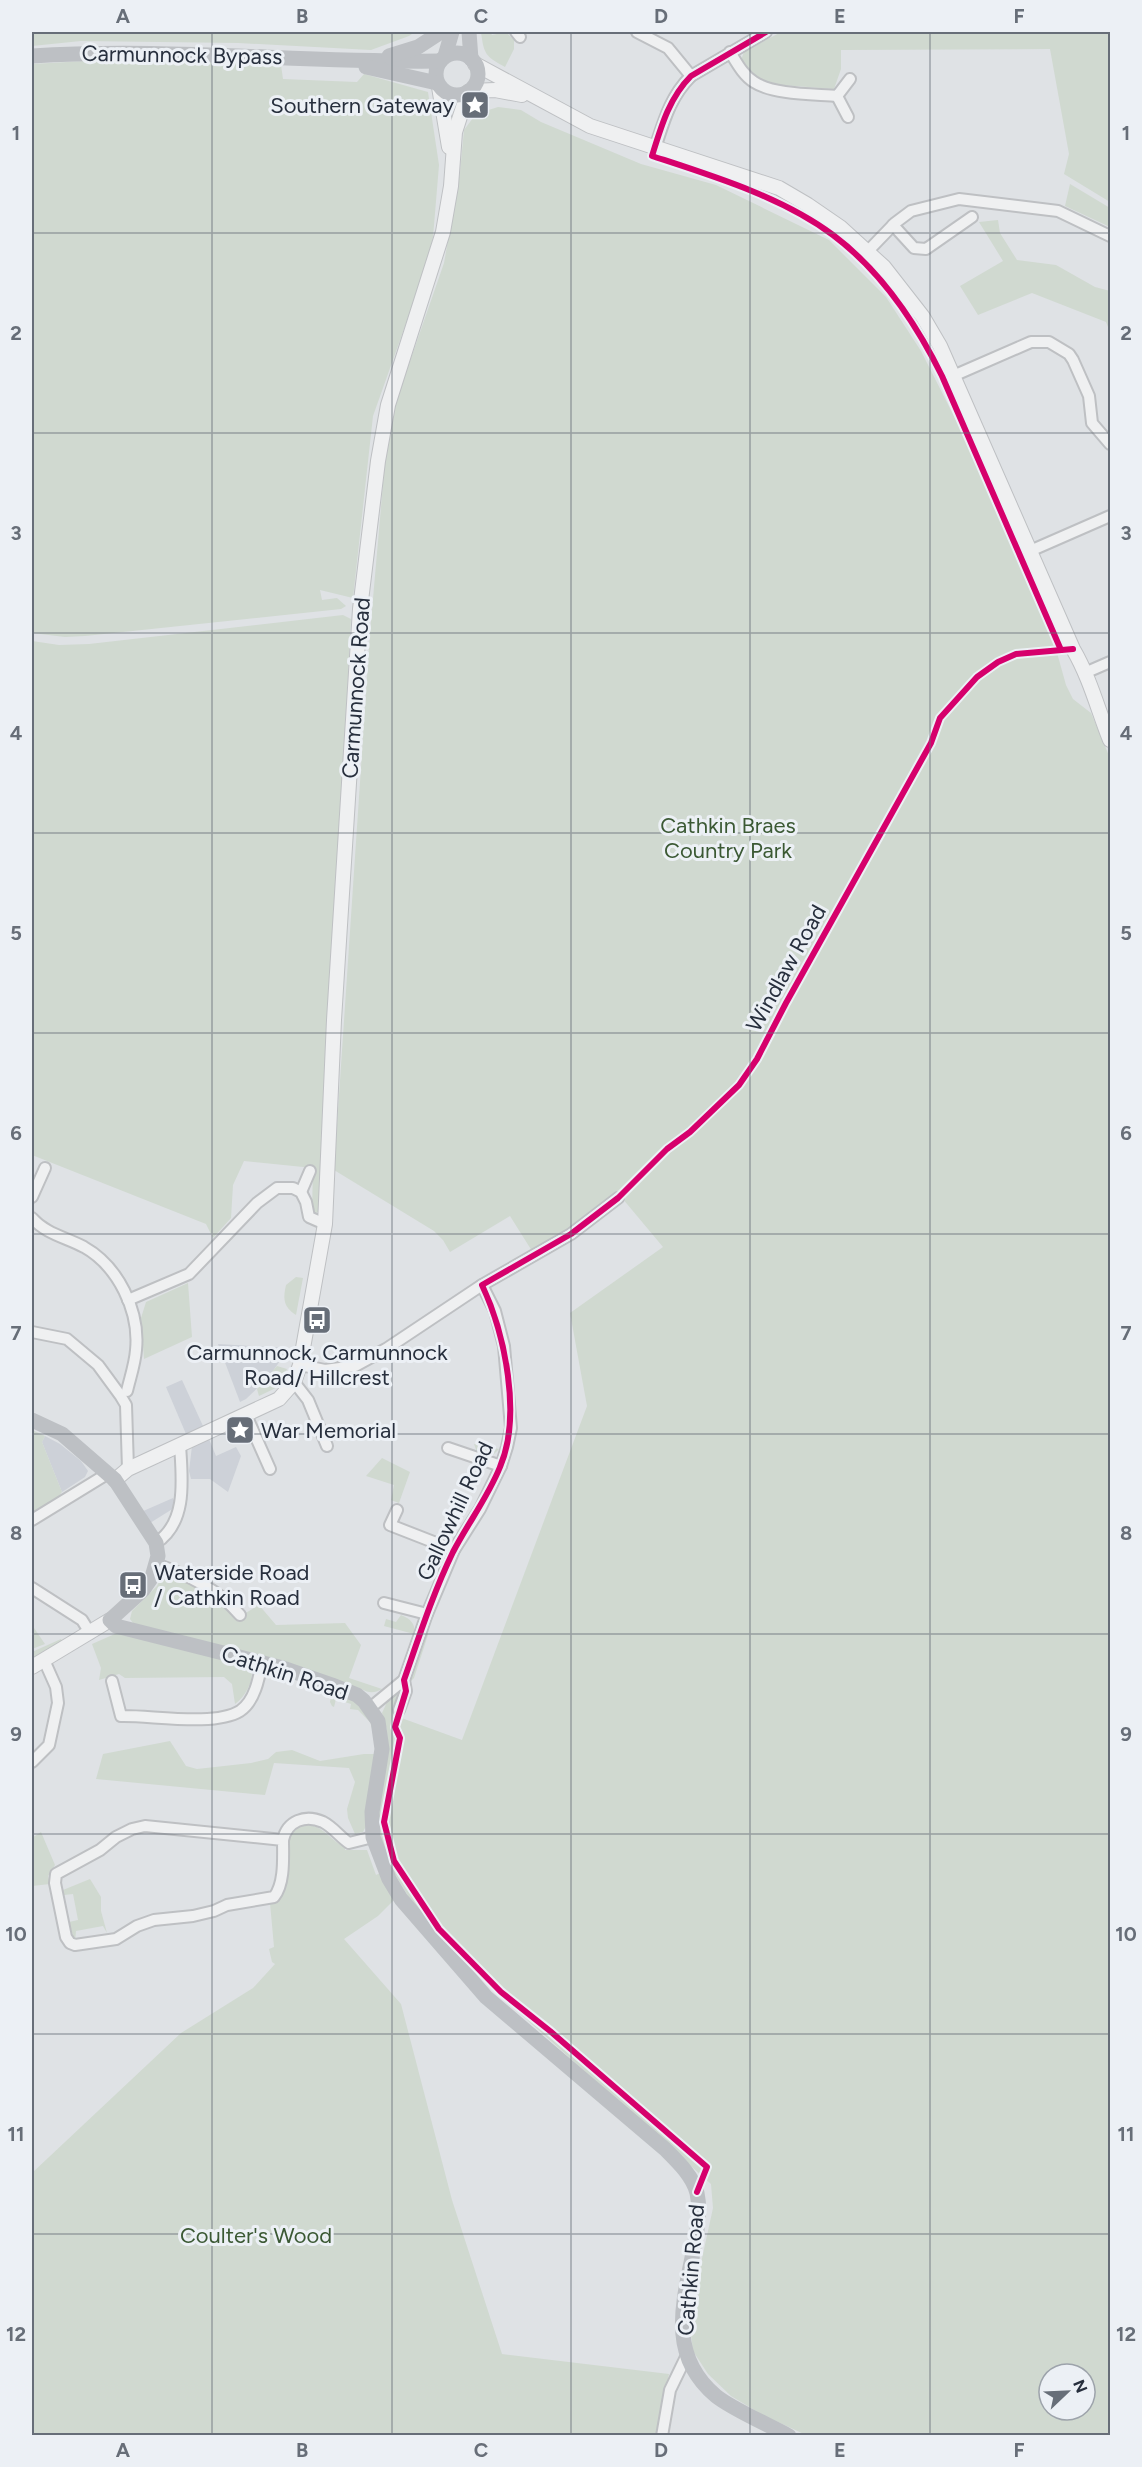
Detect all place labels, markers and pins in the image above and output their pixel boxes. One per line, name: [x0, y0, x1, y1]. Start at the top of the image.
place icon: Southern Gateway: [459, 89, 491, 121]
place label: Southern Gateway: [270, 92, 454, 119]
bus stop icon: Carmunnock, Carmunnock Road/ Hillcrest: [301, 1304, 333, 1336]
place label: Carmunnock, Carmunnock Road/ Hillcrest: [186, 1339, 448, 1391]
place icon: War Memorial: [224, 1414, 256, 1446]
place label: War Memorial: [261, 1417, 396, 1444]
place label: Waterside Road / Cathkin Road: [154, 1559, 310, 1611]
bus stop icon: Waterside Road / Cathkin Road: [117, 1569, 149, 1601]

